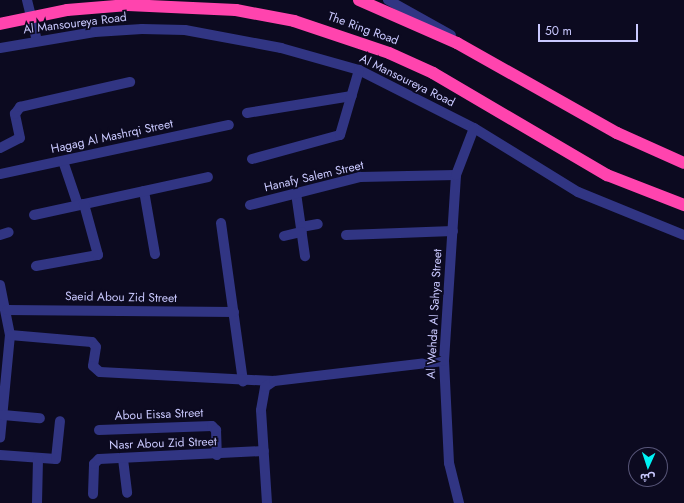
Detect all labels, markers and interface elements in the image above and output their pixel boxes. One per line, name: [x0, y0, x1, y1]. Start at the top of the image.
street label: The Ring Road: [326, 10, 400, 48]
street label: Al Mansoureya Road: [22, 11, 128, 37]
scale bar: [540, 16, 640, 42]
text: 50 m: [545, 22, 572, 40]
street label: Al Mansoureya Road: [357, 52, 457, 110]
street label: Hagag Al Mashrqi Street: [50, 117, 174, 157]
street label: Hanafy Salem Street: [263, 159, 365, 195]
street label: Al Wehda Al Sahya Street: [424, 249, 446, 379]
street label: Saeid Abou Zid Street: [65, 290, 177, 306]
street label: Abou Eissa Street: [114, 406, 204, 424]
street label: Nasr Abou Zid Street: [109, 435, 217, 453]
north arrow: [628, 447, 668, 487]
text: ش: [639, 470, 655, 486]

